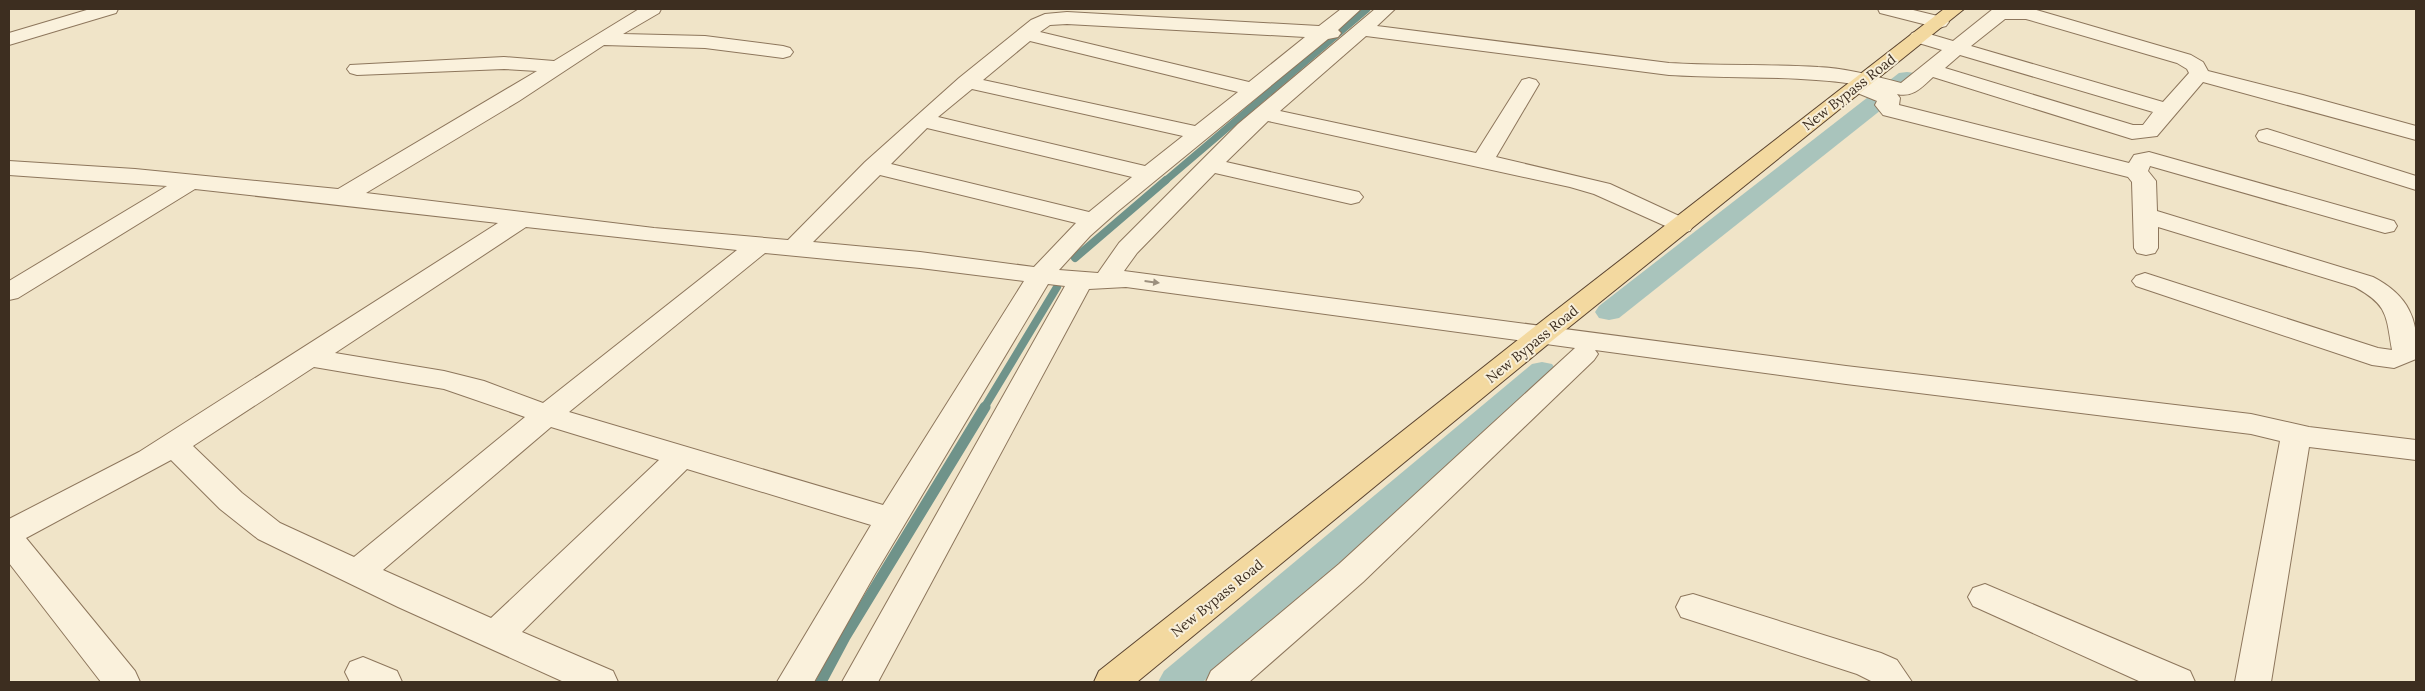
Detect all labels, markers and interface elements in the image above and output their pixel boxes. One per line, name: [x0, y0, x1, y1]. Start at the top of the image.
street label: New Bypass Road: [1799, 50, 1899, 134]
one-way arrow: [1145, 278, 1161, 286]
street label: New Bypass Road: [1482, 301, 1582, 387]
street label: New Bypass Road: [1167, 555, 1267, 641]

